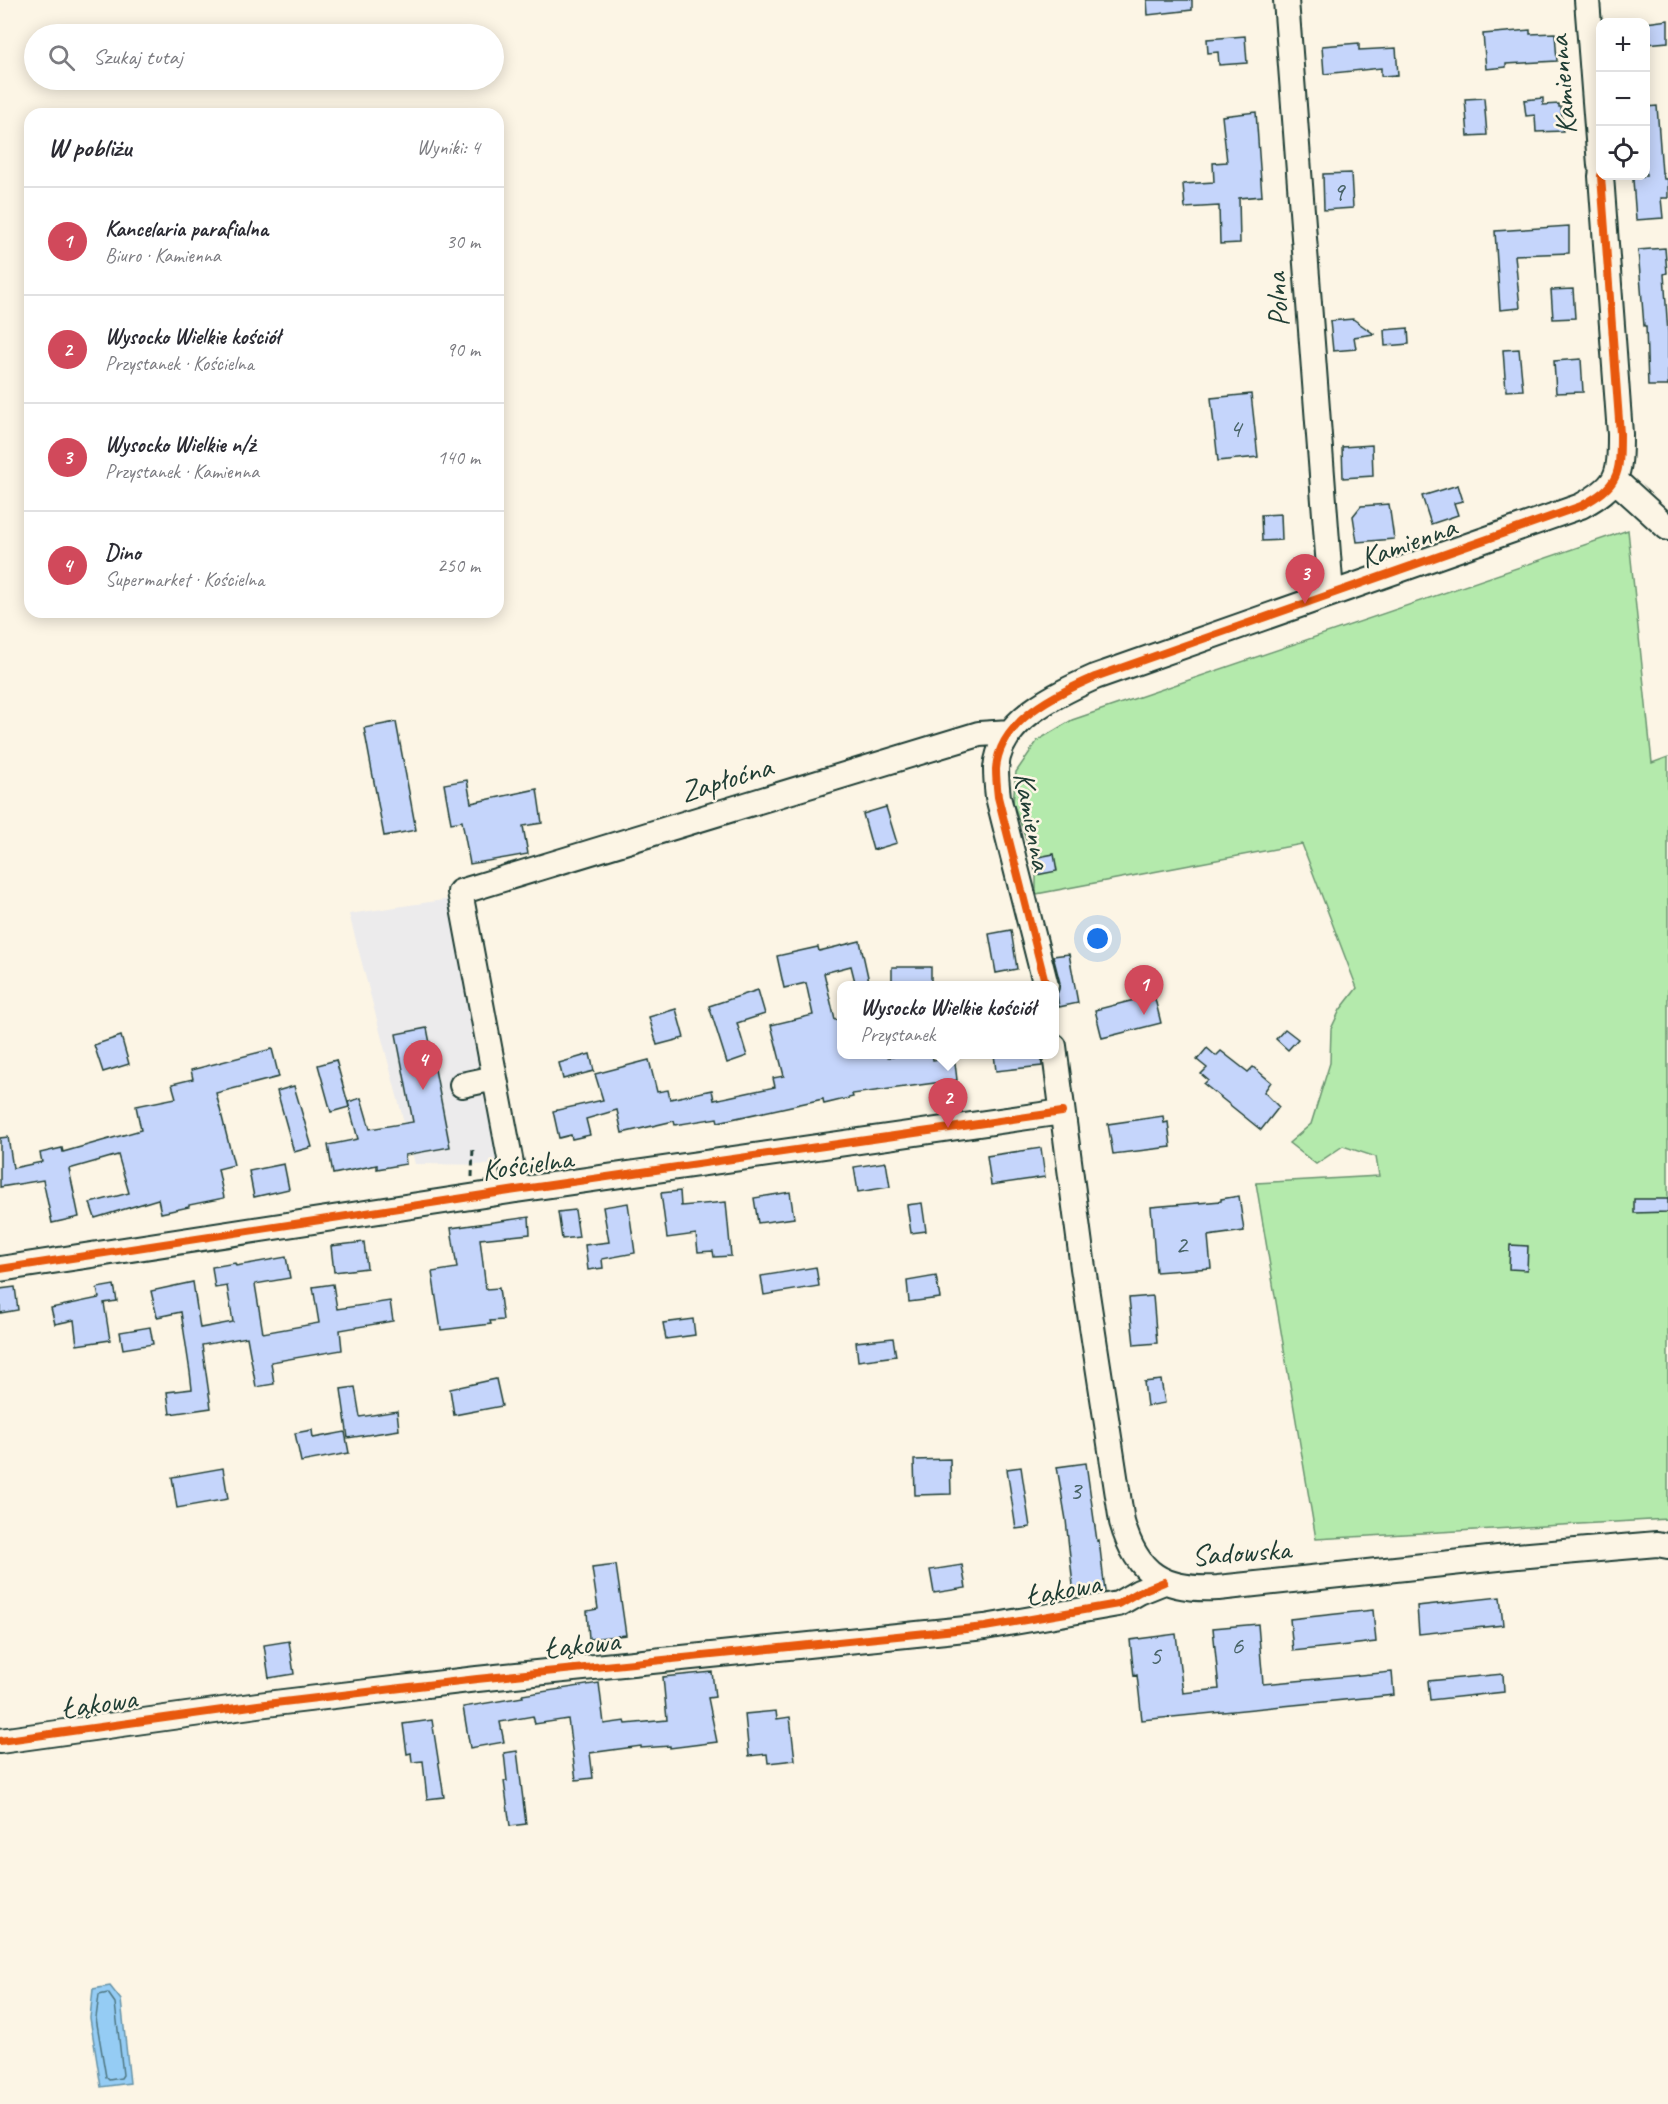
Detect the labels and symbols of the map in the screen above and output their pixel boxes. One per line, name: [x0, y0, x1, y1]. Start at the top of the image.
street label: Kamienna: [1539, 32, 1585, 136]
house number: 9: [1332, 174, 1346, 208]
street label: Polna: [1256, 270, 1298, 328]
house number: 4: [1229, 411, 1244, 445]
street label: Kamienna: [1355, 507, 1463, 577]
pin: 3: [1286, 554, 1324, 604]
street label: Zapłoćna: [675, 747, 778, 811]
street label: Kamienna: [1005, 769, 1061, 875]
your location: [1083, 924, 1112, 953]
pin: 1: [1124, 966, 1164, 1015]
pin: 4: [404, 1040, 442, 1090]
pin: 2: [928, 1078, 968, 1128]
street label: Kościelna: [479, 1138, 577, 1189]
house number: 2: [1175, 1227, 1189, 1261]
house number: 3: [1069, 1473, 1083, 1507]
street label: Sadowska: [1190, 1529, 1294, 1574]
street label: Łąkowa: [1023, 1563, 1105, 1614]
street label: Łąkowa: [543, 1621, 623, 1667]
house number: 6: [1231, 1628, 1244, 1662]
house number: 5: [1149, 1638, 1163, 1672]
street label: Łąkowa: [59, 1679, 141, 1727]

